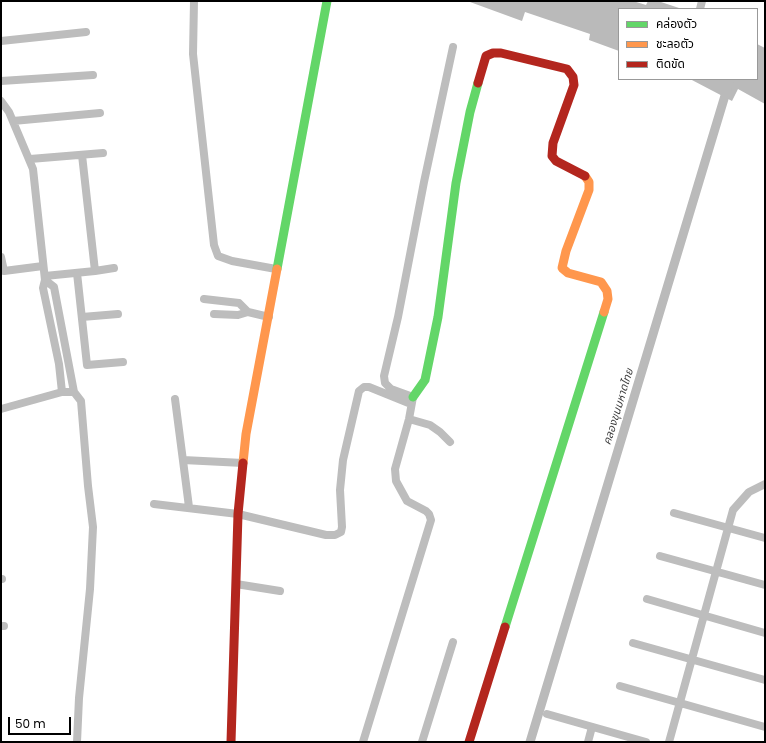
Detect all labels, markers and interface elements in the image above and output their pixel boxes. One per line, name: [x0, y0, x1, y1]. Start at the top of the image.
legend: [618, 8, 758, 80]
text: คล่องตัว: [656, 15, 697, 32]
text: ชะลอตัว: [656, 35, 694, 52]
text: ติดขัด: [656, 55, 685, 72]
water label: คลองขุนมหาดไทย: [601, 367, 637, 447]
scale bar: [10, 709, 73, 735]
text: 50 m: [15, 715, 46, 732]

